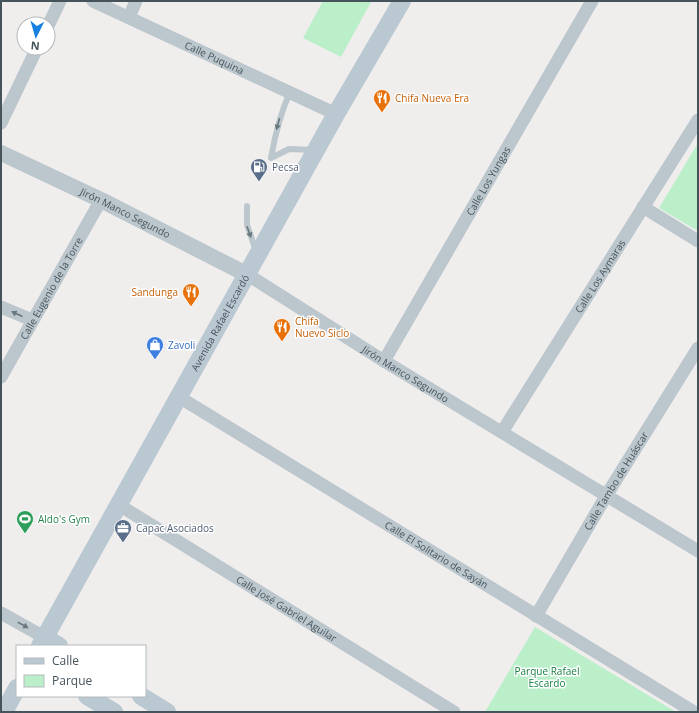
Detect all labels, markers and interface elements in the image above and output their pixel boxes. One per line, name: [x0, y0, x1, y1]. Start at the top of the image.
north arrow: [16, 16, 56, 56]
street label: Calle Puquina: [183, 38, 246, 77]
text: N: [30, 39, 40, 54]
restaurant icon: Chifa Nueva Era: [372, 88, 392, 113]
place label: Chifa Nueva Era: [395, 91, 469, 105]
one-way arrow: [275, 118, 281, 130]
street label: Calle Los Yungas: [463, 144, 514, 218]
fuel station icon: Pecsa: [249, 157, 269, 182]
place label: Pecsa: [272, 160, 299, 174]
street label: Jirón Manco Segundo: [77, 184, 173, 241]
one-way arrow: [247, 226, 253, 238]
street label: Calle Eugenio de la Torre: [17, 234, 86, 342]
street label: Calle Los Aymaras: [572, 237, 628, 316]
street label: Avenida Rafael Escardó: [187, 272, 252, 373]
restaurant icon: Sandunga: [181, 282, 201, 307]
place label: Sandunga: [131, 285, 178, 299]
one-way arrow: [10, 310, 22, 316]
place label: Chifa Nuevo Siclo: [295, 314, 349, 340]
restaurant icon: Chifa Nuevo Siclo: [272, 317, 292, 342]
shop icon: Zavoli: [145, 335, 165, 360]
place label: Zavoli: [168, 338, 195, 352]
street label: Jirón Manco Segundo: [359, 341, 452, 406]
street label: Calle Tambo de Huáscar: [581, 429, 651, 533]
sports icon: Aldo's Gym: [15, 509, 35, 534]
place label: Aldo's Gym: [38, 512, 90, 526]
office icon: Capac Asociados: [113, 518, 133, 543]
street label: Calle El Solitario de Sayán: [382, 518, 491, 592]
place label: Capac Asociados: [136, 521, 214, 535]
street label: Calle José Gabriel Aguilar: [234, 572, 340, 645]
one-way arrow: [17, 622, 29, 628]
legend: [16, 645, 146, 697]
text: Calle: [52, 652, 79, 669]
park label: Parque Rafael Escardo: [515, 664, 579, 690]
text: Parque: [52, 672, 92, 689]

